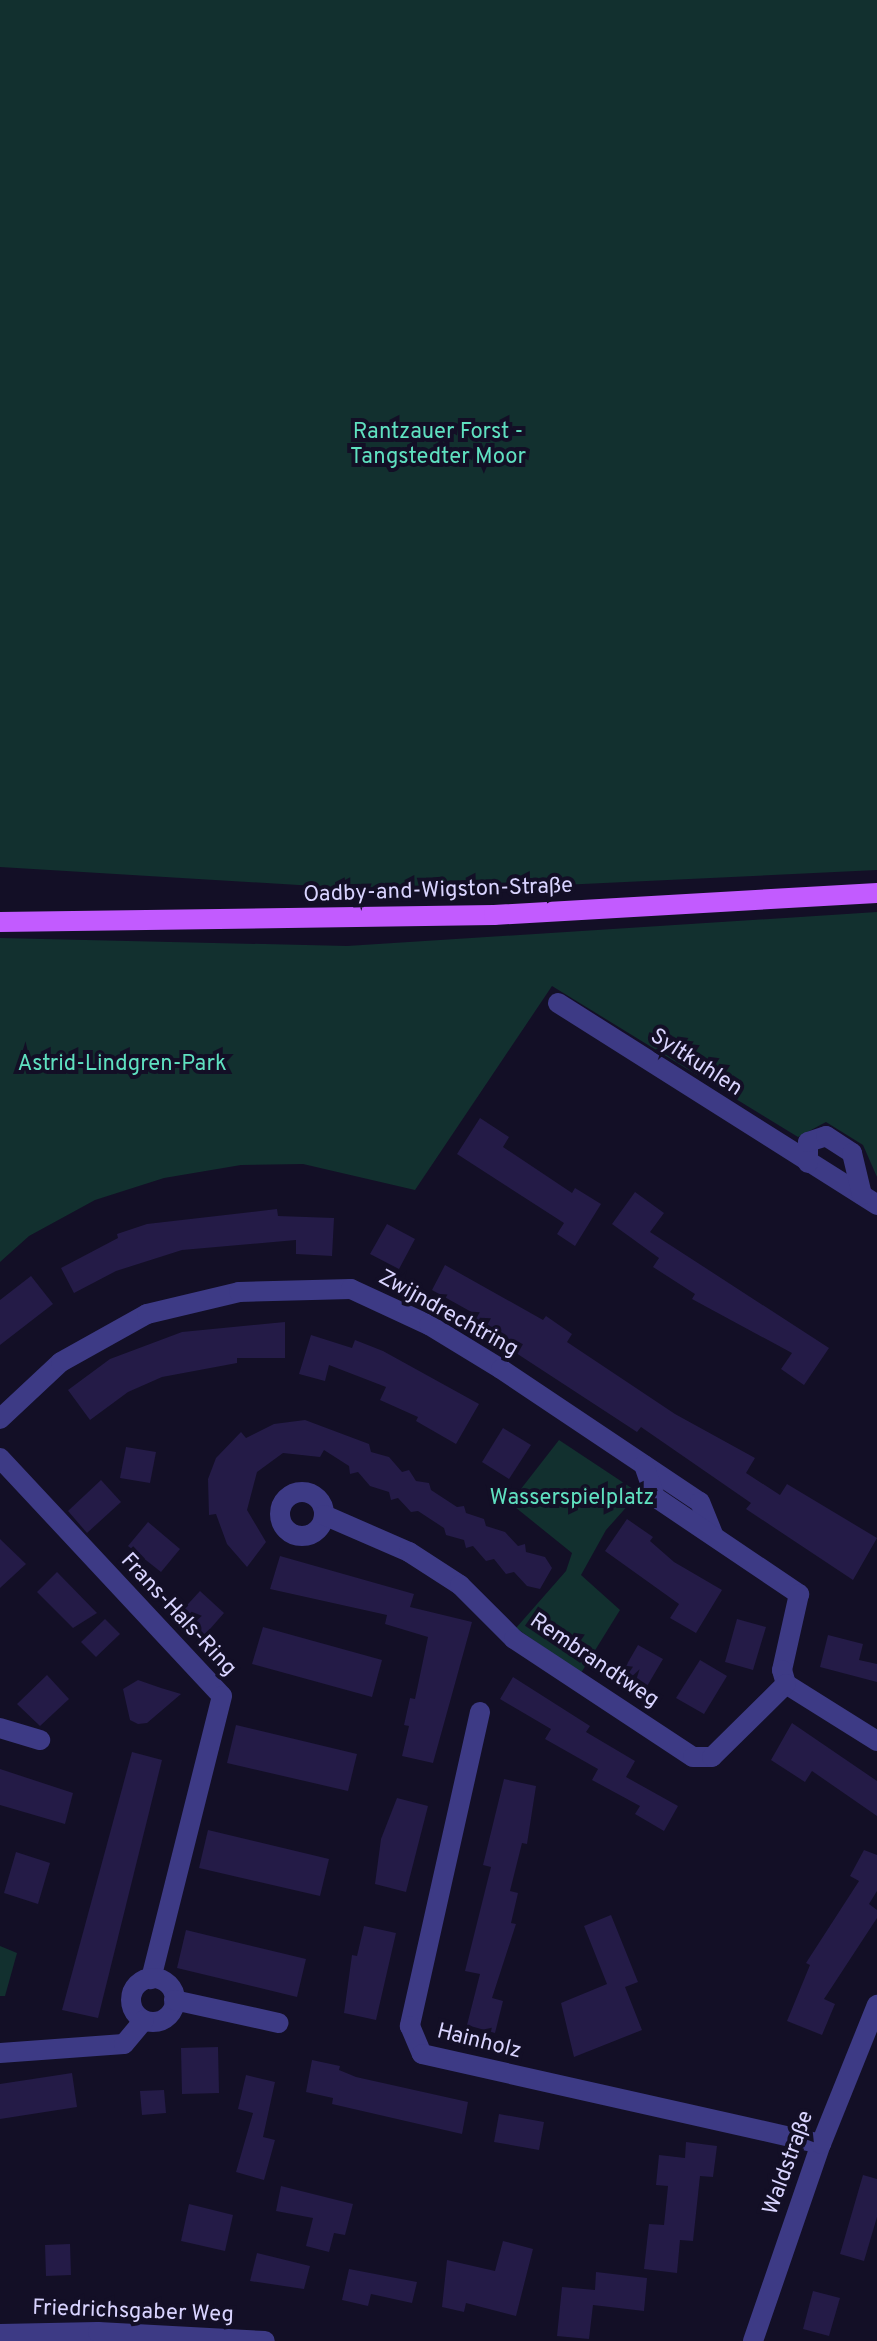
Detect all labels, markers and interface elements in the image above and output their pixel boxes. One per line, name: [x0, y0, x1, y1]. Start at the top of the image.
park label: Rantzauer Forst - Tangstedter Moor: [350, 419, 526, 470]
street label: Oadby-and-Wigston-Straße: [303, 873, 573, 909]
street label: Syltkuhlen: [645, 1024, 747, 1102]
park label: Astrid-Lindgren-Park: [17, 1052, 227, 1078]
street label: Zwijndrechtring: [374, 1265, 522, 1363]
park label: Wasserspielplatz: [490, 1486, 654, 1512]
street label: Frans-Hals-Ring: [114, 1548, 242, 1682]
street label: Rembrandtweg: [524, 1608, 664, 1714]
street label: Hainholz: [434, 2019, 524, 2065]
street label: Waldstraße: [758, 2107, 820, 2219]
street label: Friedrichsgaber Weg: [32, 2295, 234, 2329]

